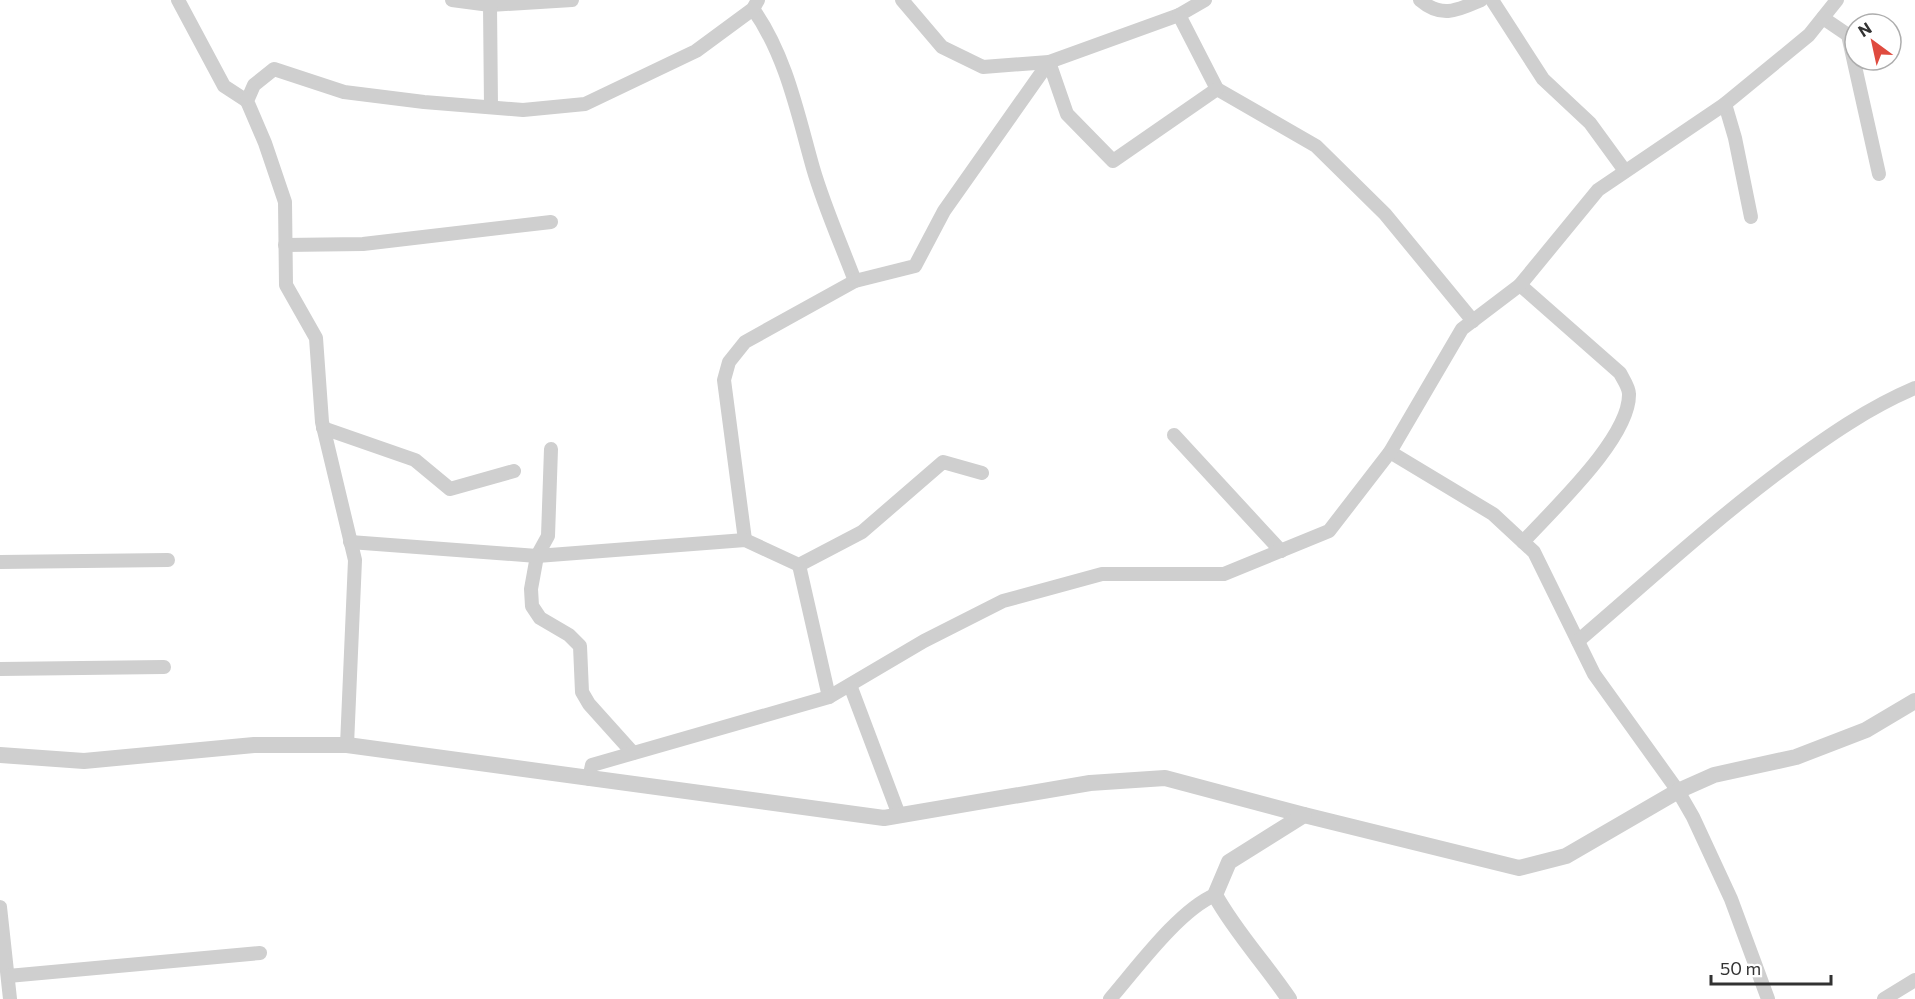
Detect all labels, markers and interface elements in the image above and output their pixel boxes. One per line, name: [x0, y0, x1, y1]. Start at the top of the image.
north arrow: [1843, 12, 1903, 72]
text: N: [1854, 18, 1875, 40]
scale bar: [1711, 948, 1831, 986]
text: 50 m: [1720, 957, 1761, 979]

